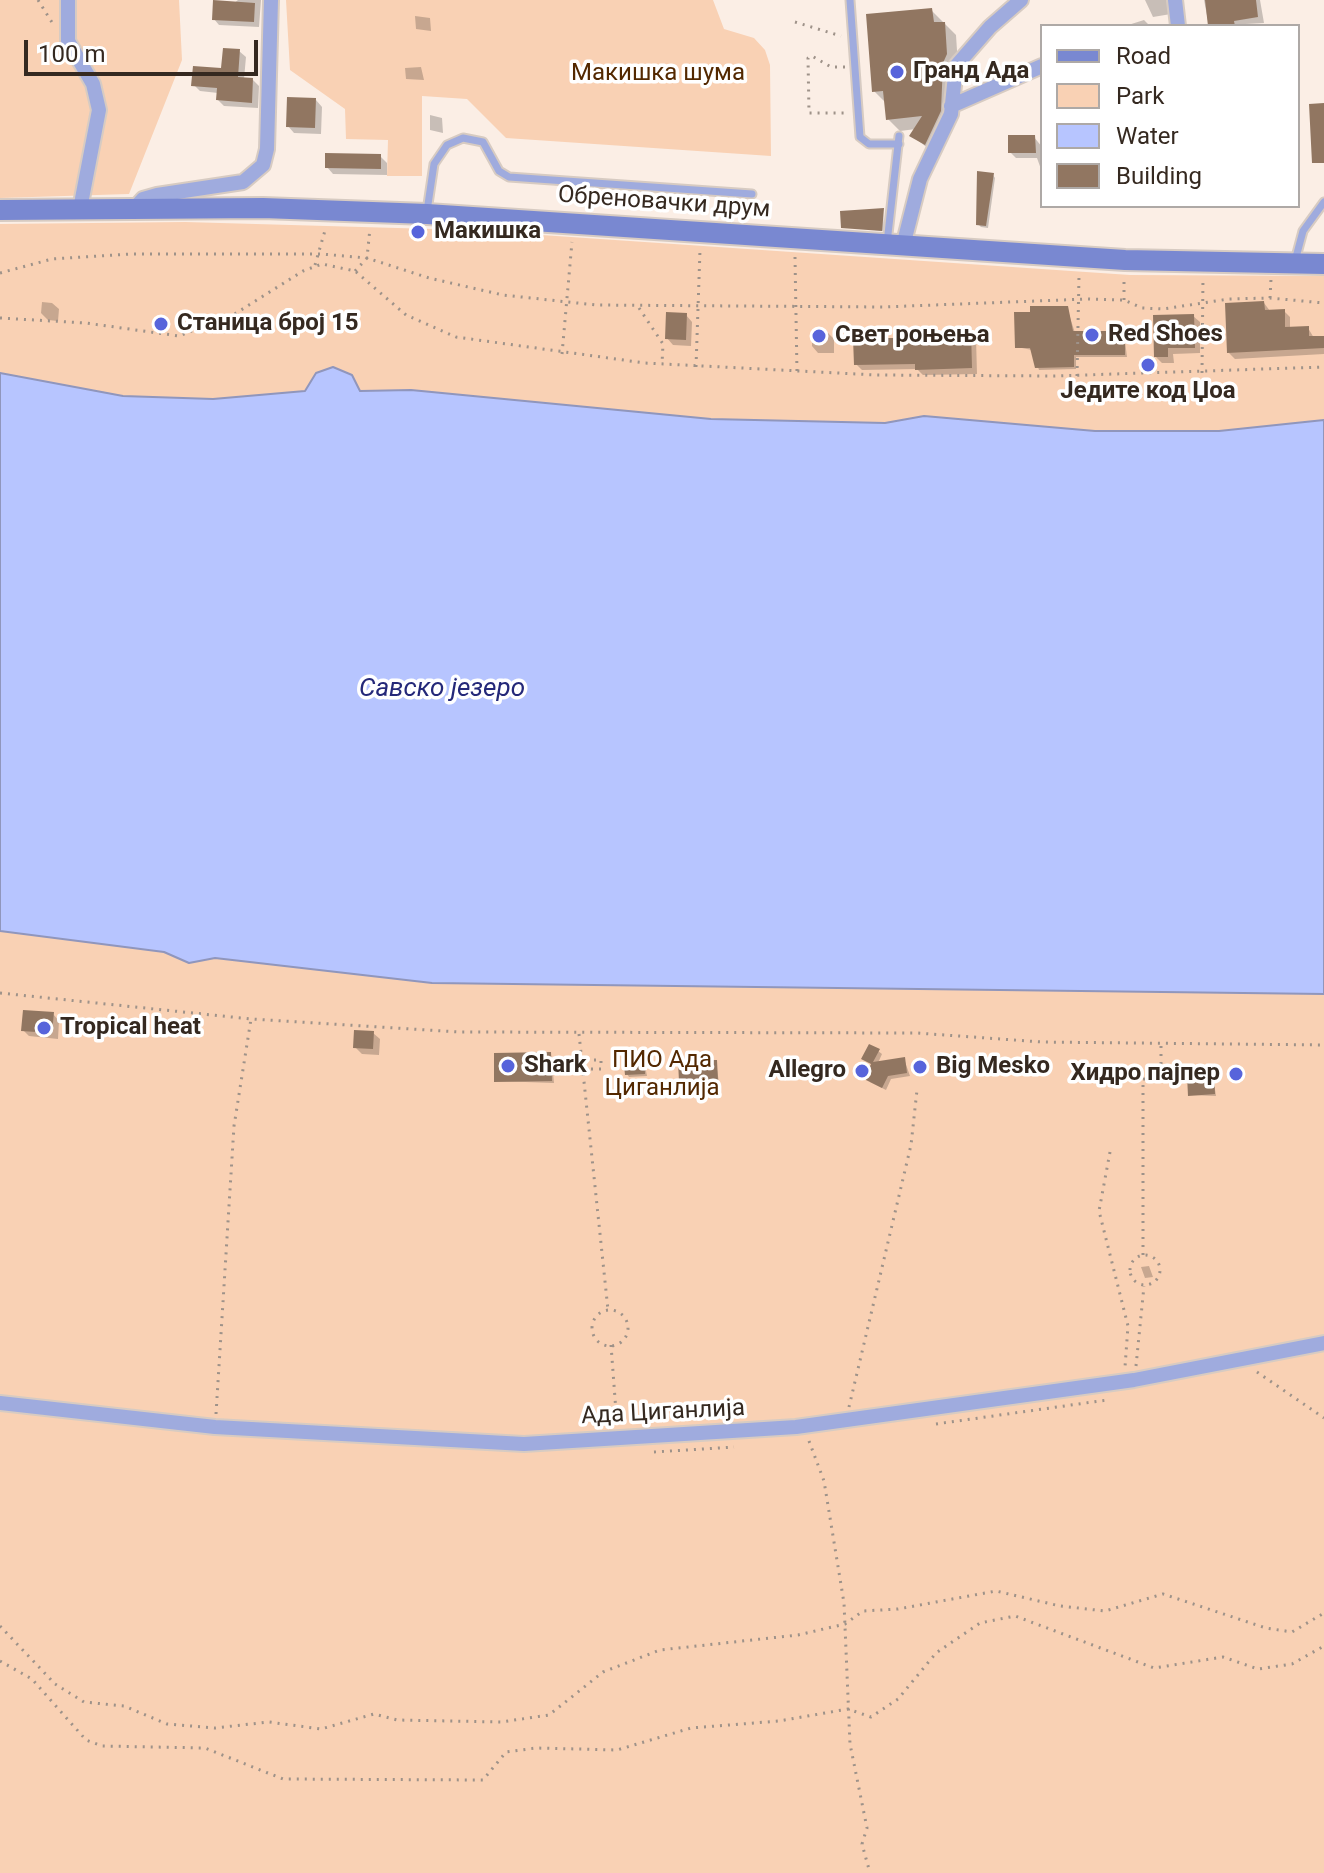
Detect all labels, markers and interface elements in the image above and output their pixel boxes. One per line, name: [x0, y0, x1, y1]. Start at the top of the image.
scale bar: [28, 24, 262, 74]
legend: [1040, 24, 1300, 208]
text: 100 m: [38, 40, 105, 68]
text: Road: [1116, 42, 1171, 70]
place label: Гранд Ада: [913, 58, 1029, 86]
park label: Макишка шума: [571, 60, 745, 88]
marker: Гранд Ада: [888, 63, 906, 81]
text: Park: [1116, 82, 1164, 110]
text: Water: [1116, 122, 1179, 150]
text: Building: [1116, 162, 1202, 190]
street label: Обреновачки друм: [557, 181, 771, 225]
place label: Макишка: [434, 218, 541, 246]
marker: Макишка: [409, 223, 427, 241]
place label: Станица број 15: [177, 310, 358, 338]
marker: Станица број 15: [152, 315, 170, 333]
place label: Red Shoes: [1108, 321, 1223, 349]
place label: Свет роњења: [835, 322, 990, 350]
marker: Red Shoes: [1083, 326, 1101, 344]
marker: Свет роњења: [810, 327, 828, 345]
marker: Једите код Џоа: [1139, 356, 1157, 374]
place label: Једите код Џоа: [1060, 378, 1236, 406]
water label: Савско језеро: [359, 673, 525, 705]
place label: Tropical heat: [60, 1014, 201, 1042]
marker: Tropical heat: [35, 1019, 53, 1037]
park label: ПИО Ада Циганлија: [605, 1047, 719, 1103]
place label: Shark: [524, 1052, 587, 1080]
place label: Big Mesko: [936, 1053, 1050, 1081]
marker: Shark: [499, 1057, 517, 1075]
place label: Allegro: [769, 1057, 846, 1085]
marker: Big Mesko: [911, 1058, 929, 1076]
place label: Хидро пајпер: [1070, 1060, 1220, 1088]
marker: Allegro: [853, 1062, 871, 1080]
marker: Хидро пајпер: [1227, 1065, 1245, 1083]
street label: Ада Циганлија: [580, 1394, 746, 1432]

